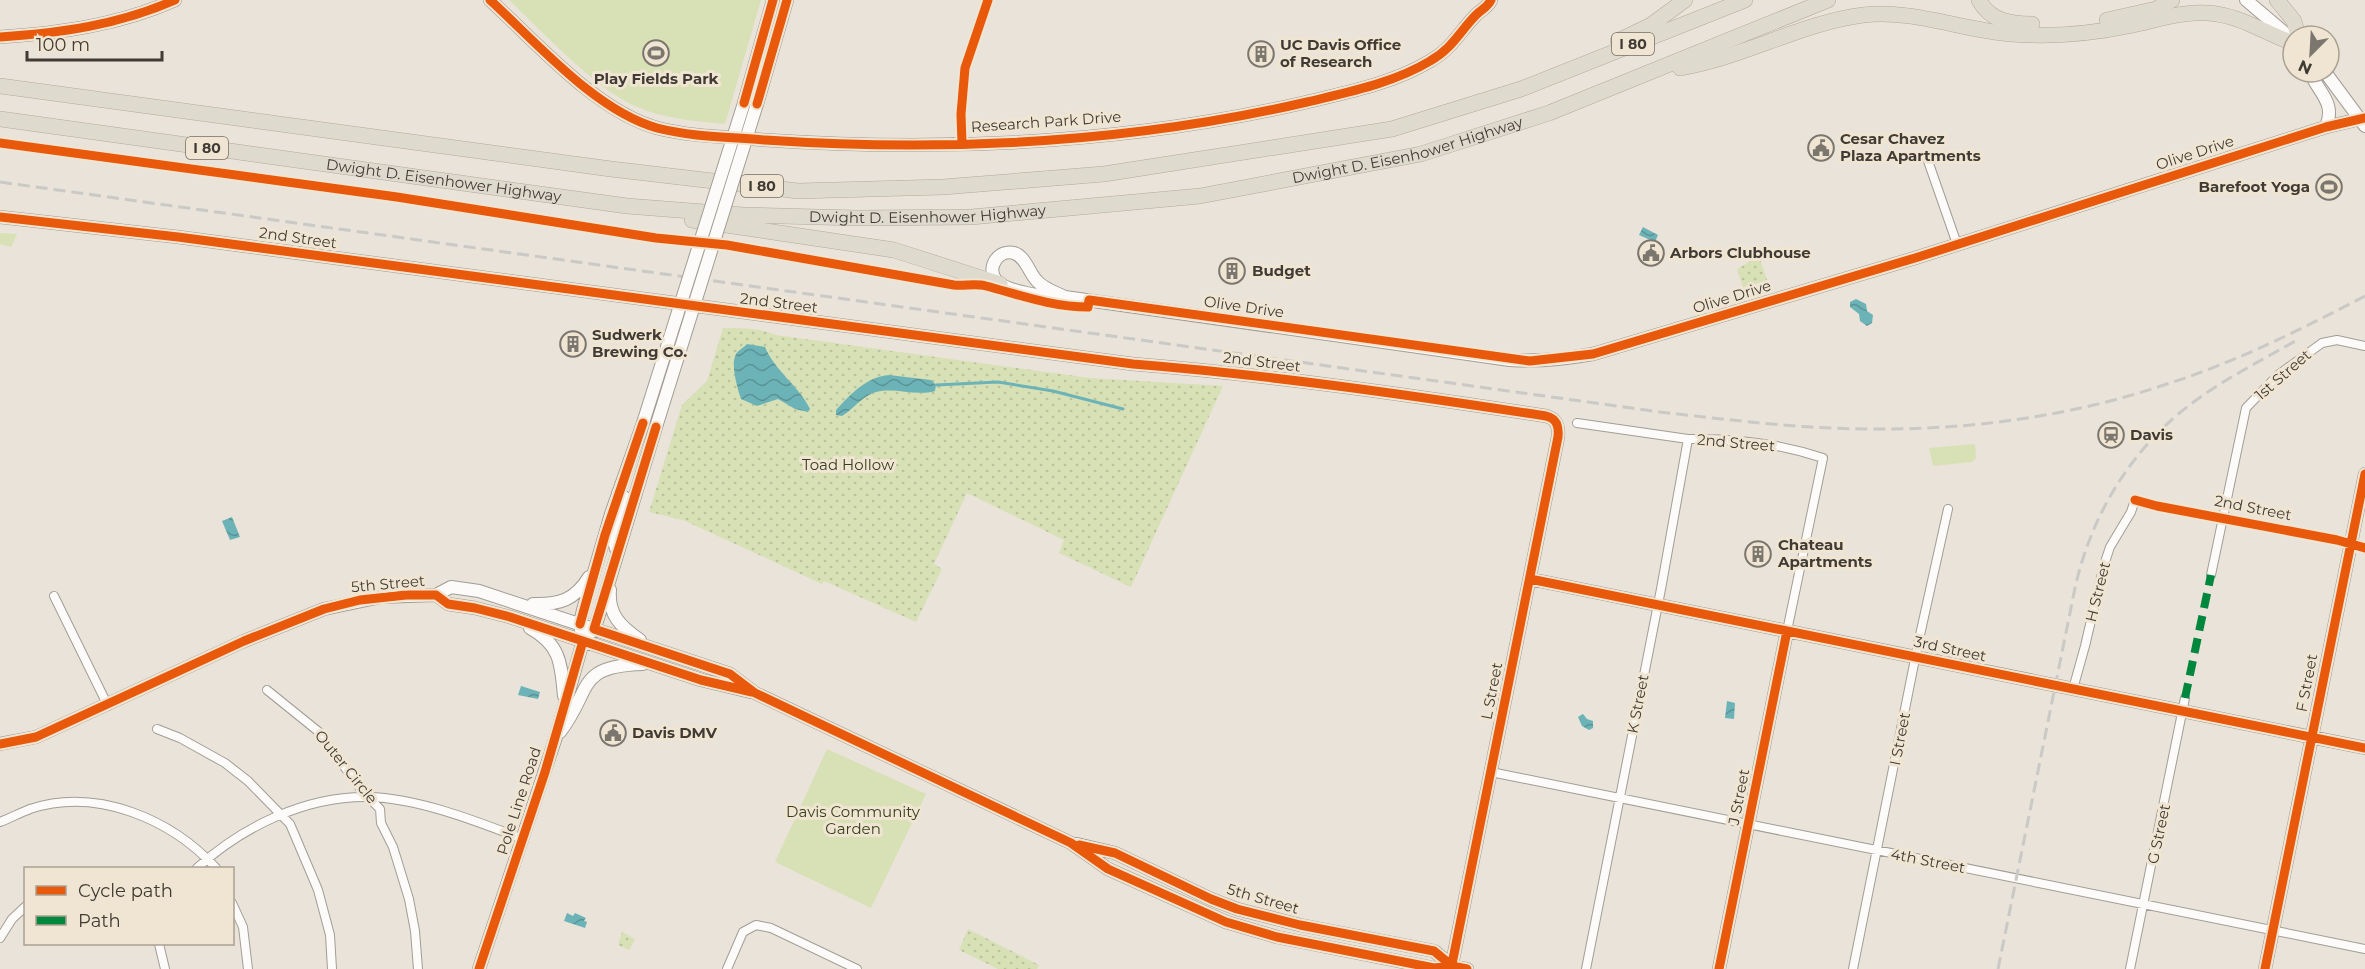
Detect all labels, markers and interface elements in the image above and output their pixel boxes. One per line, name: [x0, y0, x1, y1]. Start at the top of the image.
scale bar: [27, 24, 162, 62]
north arrow: [2281, 24, 2341, 84]
road number: I 80: [1612, 33, 1654, 55]
text: 100 m: [36, 34, 90, 56]
place label: UC Davis Office of Research: [1280, 35, 1401, 71]
sports icon: Play Fields Park: [641, 38, 671, 68]
building icon: UC Davis Office of Research: [1246, 39, 1276, 69]
text: N: [2295, 56, 2315, 79]
place label: Play Fields Park: [594, 69, 719, 88]
street label: Research Park Drive: [970, 107, 1122, 136]
street label: Dwight D. Eisenhower Highway: [1290, 112, 1526, 187]
place label: Cesar Chavez Plaza Apartments: [1840, 129, 1981, 165]
street label: Olive Drive: [2153, 131, 2236, 174]
public building icon: Cesar Chavez Plaza Apartments: [1806, 133, 1836, 163]
road number: I 80: [186, 137, 228, 159]
street label: Dwight D. Eisenhower Highway: [325, 154, 564, 206]
sports icon: Barefoot Yoga: [2314, 172, 2344, 202]
road number: I 80: [741, 175, 783, 197]
place label: Barefoot Yoga: [2199, 177, 2310, 196]
street label: Dwight D. Eisenhower Highway: [809, 200, 1048, 227]
street label: 2nd Street: [258, 223, 338, 252]
public building icon: Arbors Clubhouse: [1636, 238, 1666, 268]
place label: Arbors Clubhouse: [1669, 243, 1811, 262]
building icon: Budget: [1217, 256, 1247, 286]
place label: Budget: [1252, 261, 1311, 280]
street label: Olive Drive: [1690, 276, 1773, 317]
street label: 2nd Street: [739, 288, 819, 317]
street label: Olive Drive: [1203, 291, 1285, 322]
place label: Sudwerk Brewing Co.: [592, 325, 687, 361]
building icon: Sudwerk Brewing Co.: [558, 329, 588, 359]
street label: 1st Street: [2251, 345, 2315, 404]
street label: 2nd Street: [1222, 347, 1302, 376]
station icon: Davis: [2096, 420, 2126, 450]
place label: Davis: [2130, 425, 2173, 444]
street label: 2nd Street: [1696, 430, 1776, 455]
park label: Toad Hollow: [802, 455, 895, 474]
street label: 2nd Street: [2213, 491, 2293, 524]
place label: Chateau Apartments: [1777, 535, 1872, 571]
building icon: Chateau Apartments: [1743, 539, 1773, 569]
street label: H Street: [2081, 560, 2114, 624]
street label: 5th Street: [350, 571, 426, 596]
street label: 3rd Street: [1912, 632, 1988, 665]
street label: F Street: [2292, 652, 2321, 714]
street label: L Street: [1477, 661, 1506, 721]
street label: K Street: [1622, 673, 1653, 735]
street label: I Street: [1885, 711, 1914, 767]
public building icon: Davis DMV: [598, 718, 628, 748]
place label: Davis DMV: [632, 723, 718, 742]
street label: Outer Circle: [311, 726, 382, 807]
street label: Pole Line Road: [492, 745, 545, 857]
street label: J Street: [1724, 767, 1753, 828]
park label: Davis Community Garden: [786, 802, 921, 838]
street label: G Street: [2143, 802, 2174, 866]
street label: 4th Street: [1889, 844, 1967, 877]
legend: [24, 867, 234, 945]
street label: 5th Street: [1225, 879, 1301, 918]
text: Cycle path: [78, 880, 173, 902]
text: Path: [78, 910, 121, 932]

